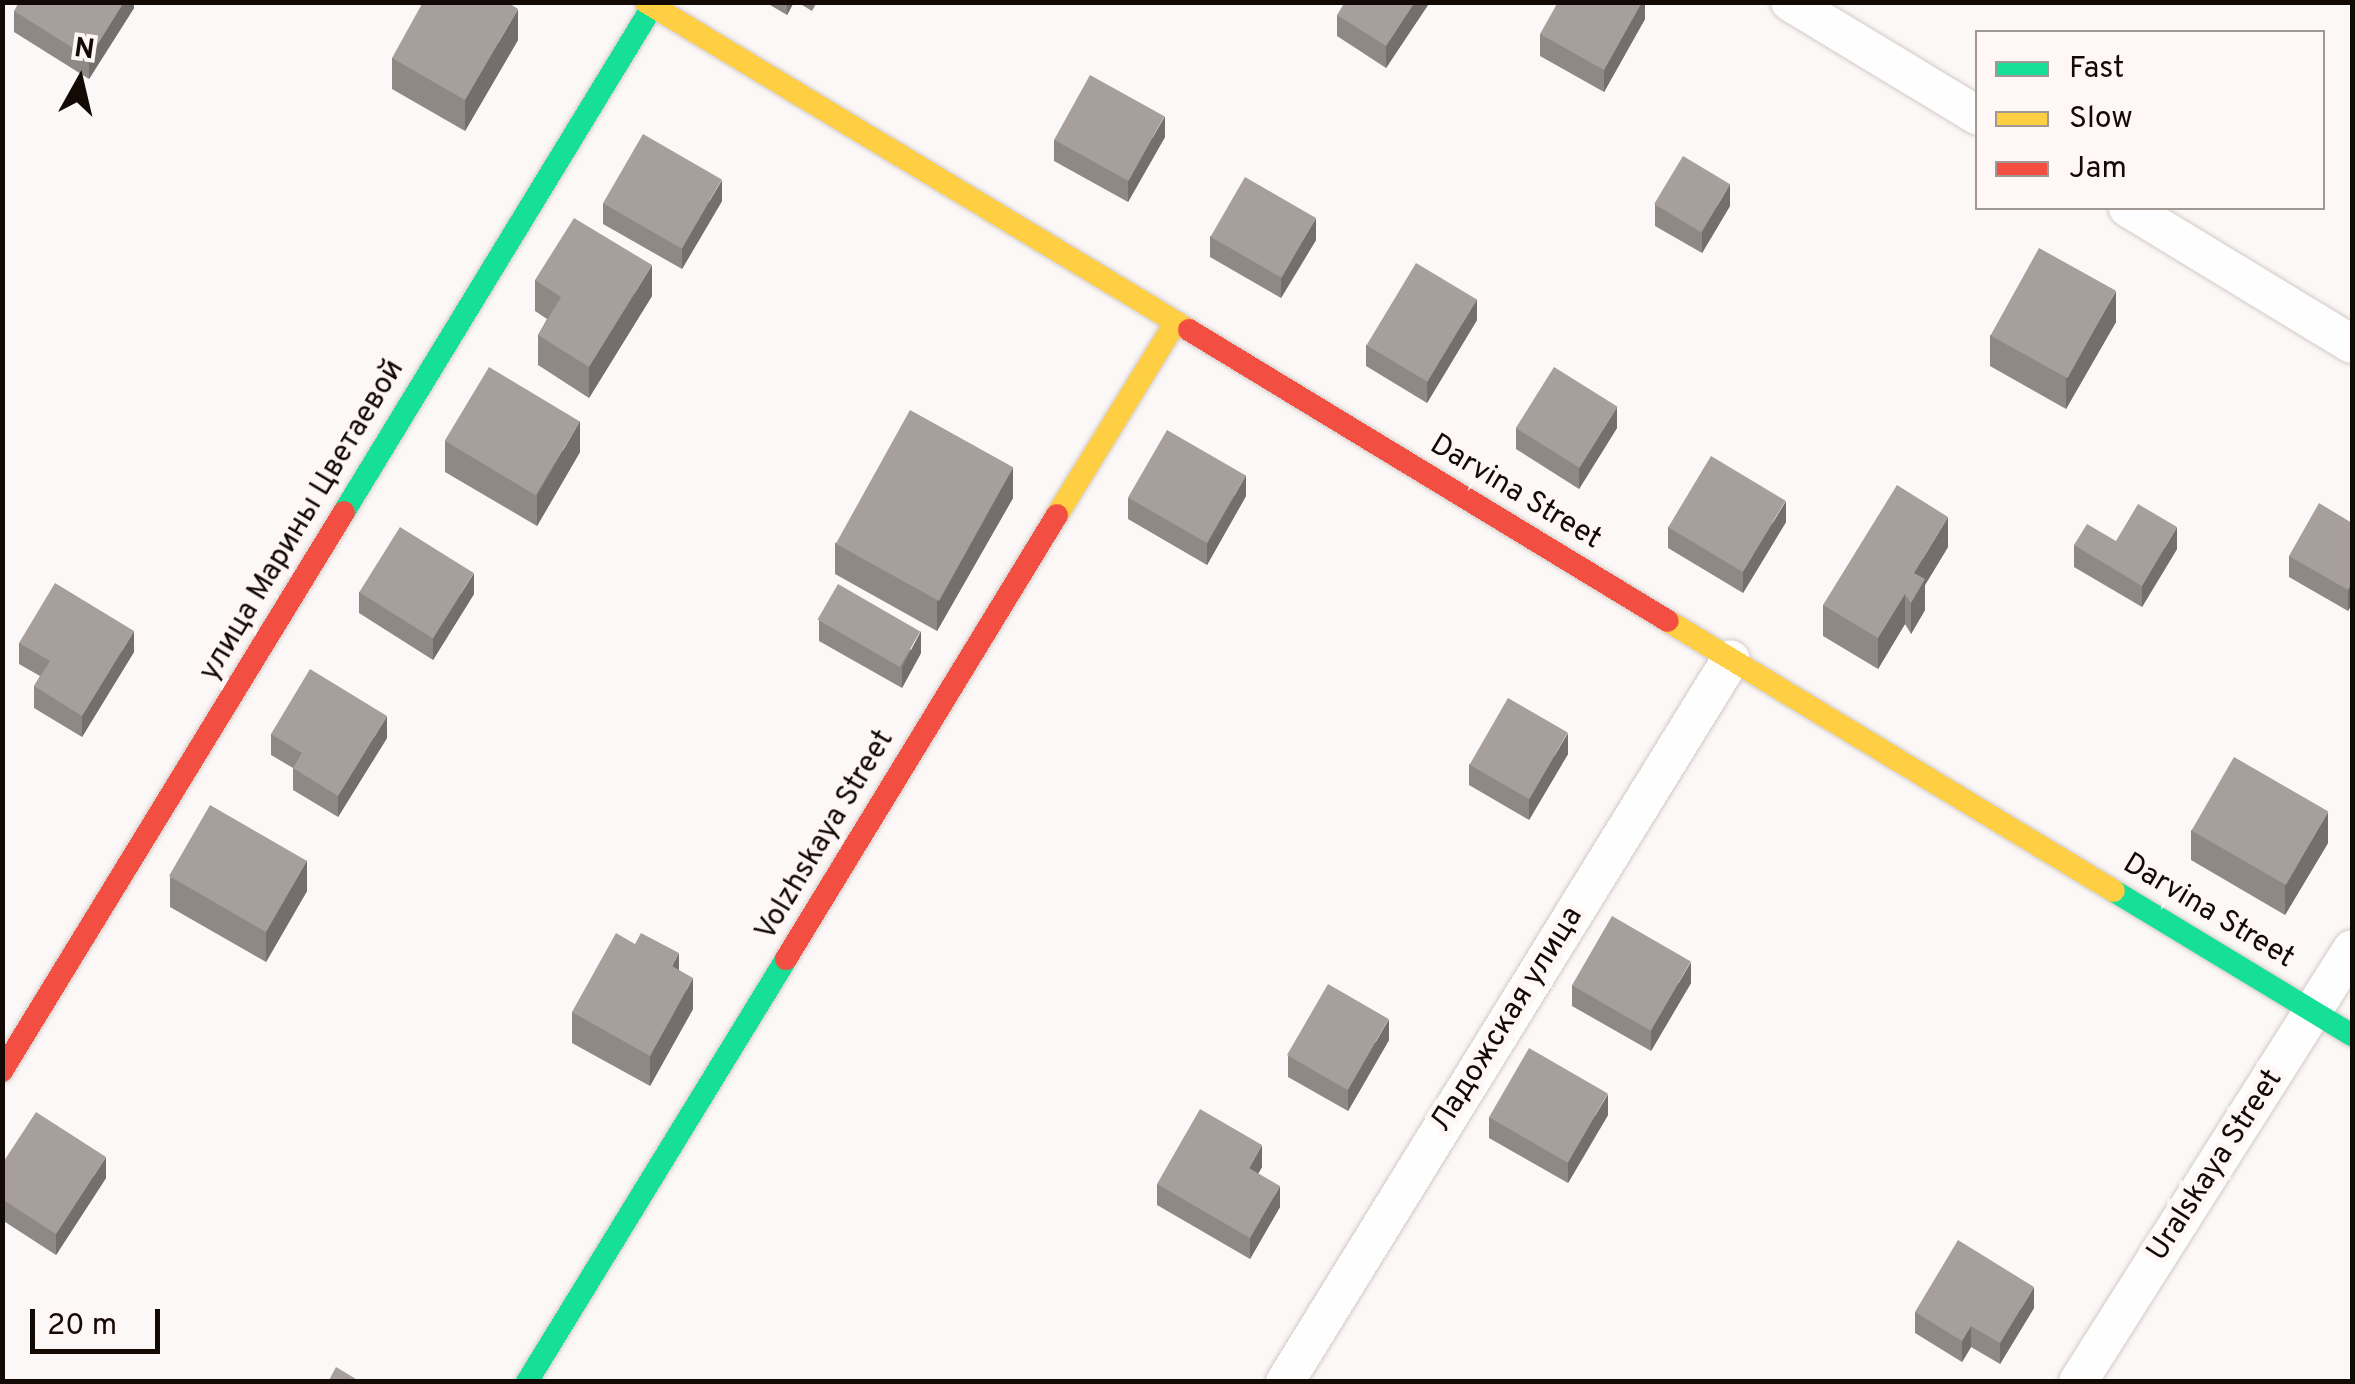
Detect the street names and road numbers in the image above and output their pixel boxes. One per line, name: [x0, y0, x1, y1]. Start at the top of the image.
street label: улица Марины Цветаевой: [193, 354, 413, 688]
street label: Darvina Street: [1423, 428, 1607, 558]
street label: Volzhskaya Street: [749, 724, 903, 948]
street label: Darvina Street: [2116, 847, 2300, 977]
street label: Ладожская улица: [1424, 901, 1592, 1139]
street label: Uralskaya Street: [2141, 1064, 2291, 1268]

